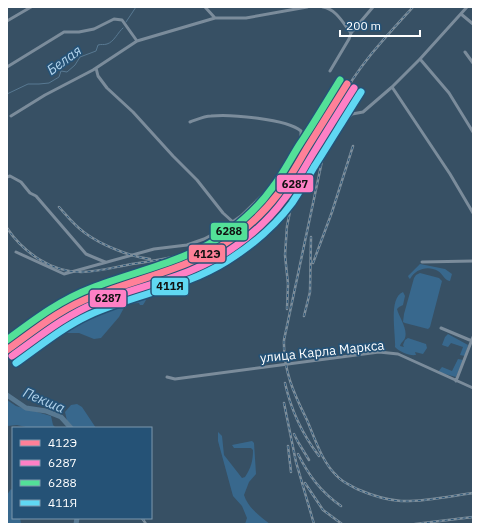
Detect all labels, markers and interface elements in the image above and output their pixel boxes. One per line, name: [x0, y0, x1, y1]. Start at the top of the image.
scale bar: [340, 12, 420, 38]
text: 200 m: [346, 18, 381, 33]
water label: Белая: [43, 41, 85, 79]
line badge: 6287: [276, 174, 314, 193]
text: 6287: [282, 177, 309, 191]
line badge: 6288: [210, 222, 248, 241]
text: 6288: [216, 224, 243, 238]
line badge: 412Э: [188, 244, 226, 263]
text: 412Э: [193, 247, 221, 261]
line badge: 411Я: [151, 277, 189, 296]
text: 411Я: [156, 279, 184, 293]
line badge: 6287: [89, 289, 127, 308]
text: 6287: [95, 291, 122, 305]
street label: улица Карла Маркса: [259, 337, 385, 366]
water label: Пекша: [20, 383, 68, 417]
legend: [12, 427, 152, 519]
text: 412Э: [48, 435, 77, 450]
text: 6287: [48, 455, 77, 470]
text: 6288: [48, 475, 77, 490]
text: 411Я: [48, 495, 77, 510]

